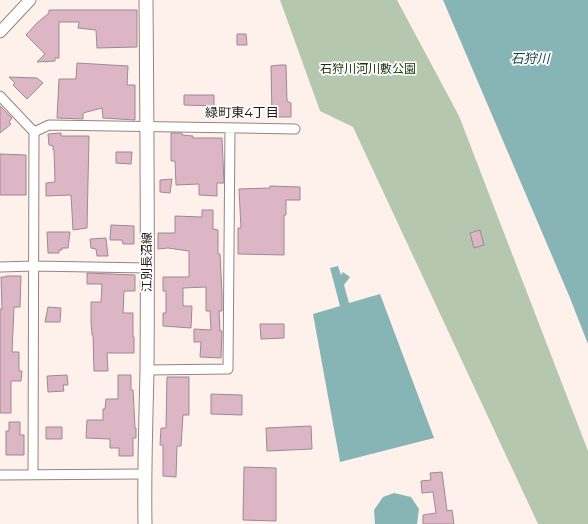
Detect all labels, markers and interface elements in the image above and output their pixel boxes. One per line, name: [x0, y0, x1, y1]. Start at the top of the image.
water label: 石狩川: [510, 50, 551, 66]
park label: 石狩川河川敷公園: [320, 61, 416, 76]
district label: 緑町東4丁目: [205, 104, 279, 120]
street label: 江別長沼線: [139, 232, 154, 292]

